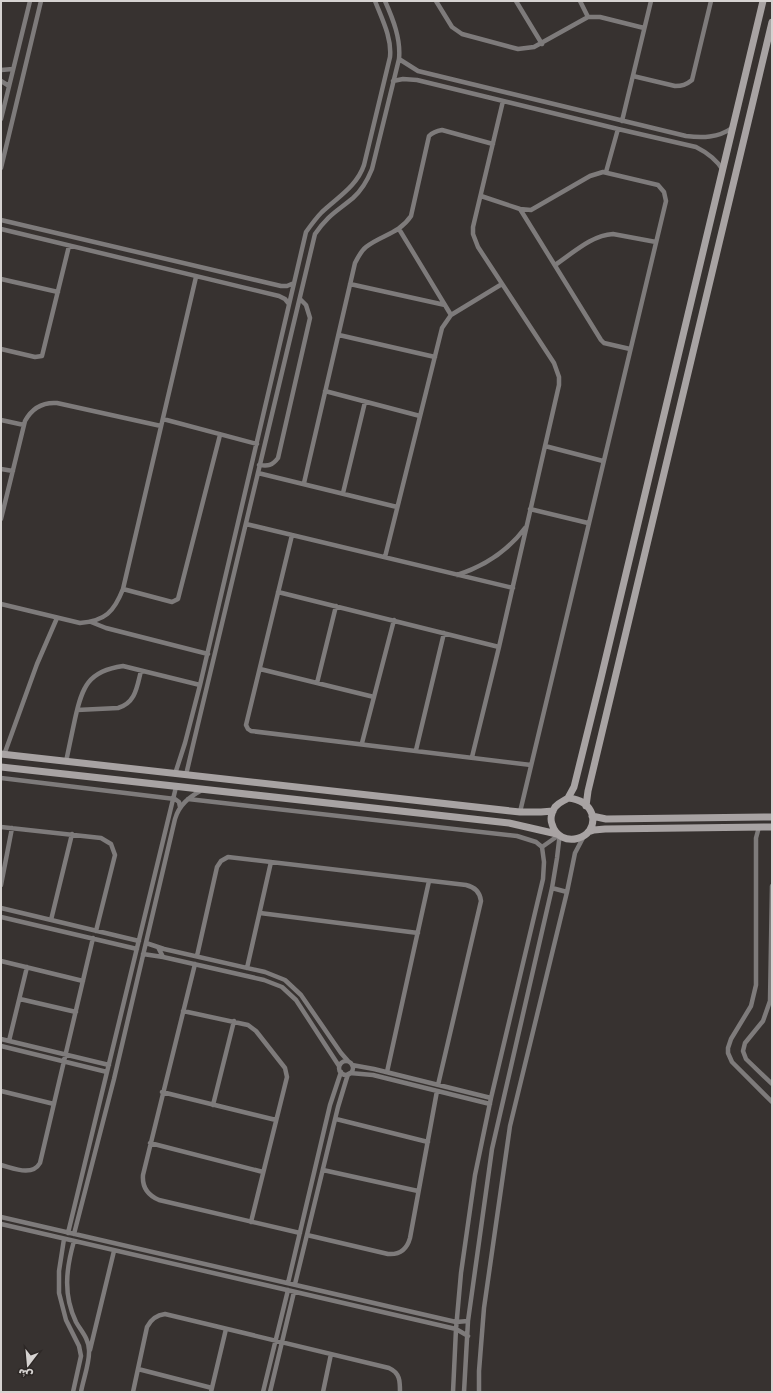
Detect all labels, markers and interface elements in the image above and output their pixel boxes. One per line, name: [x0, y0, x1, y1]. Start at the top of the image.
north arrow: [8, 1345, 48, 1385]
text: ش: [16, 1366, 34, 1382]

